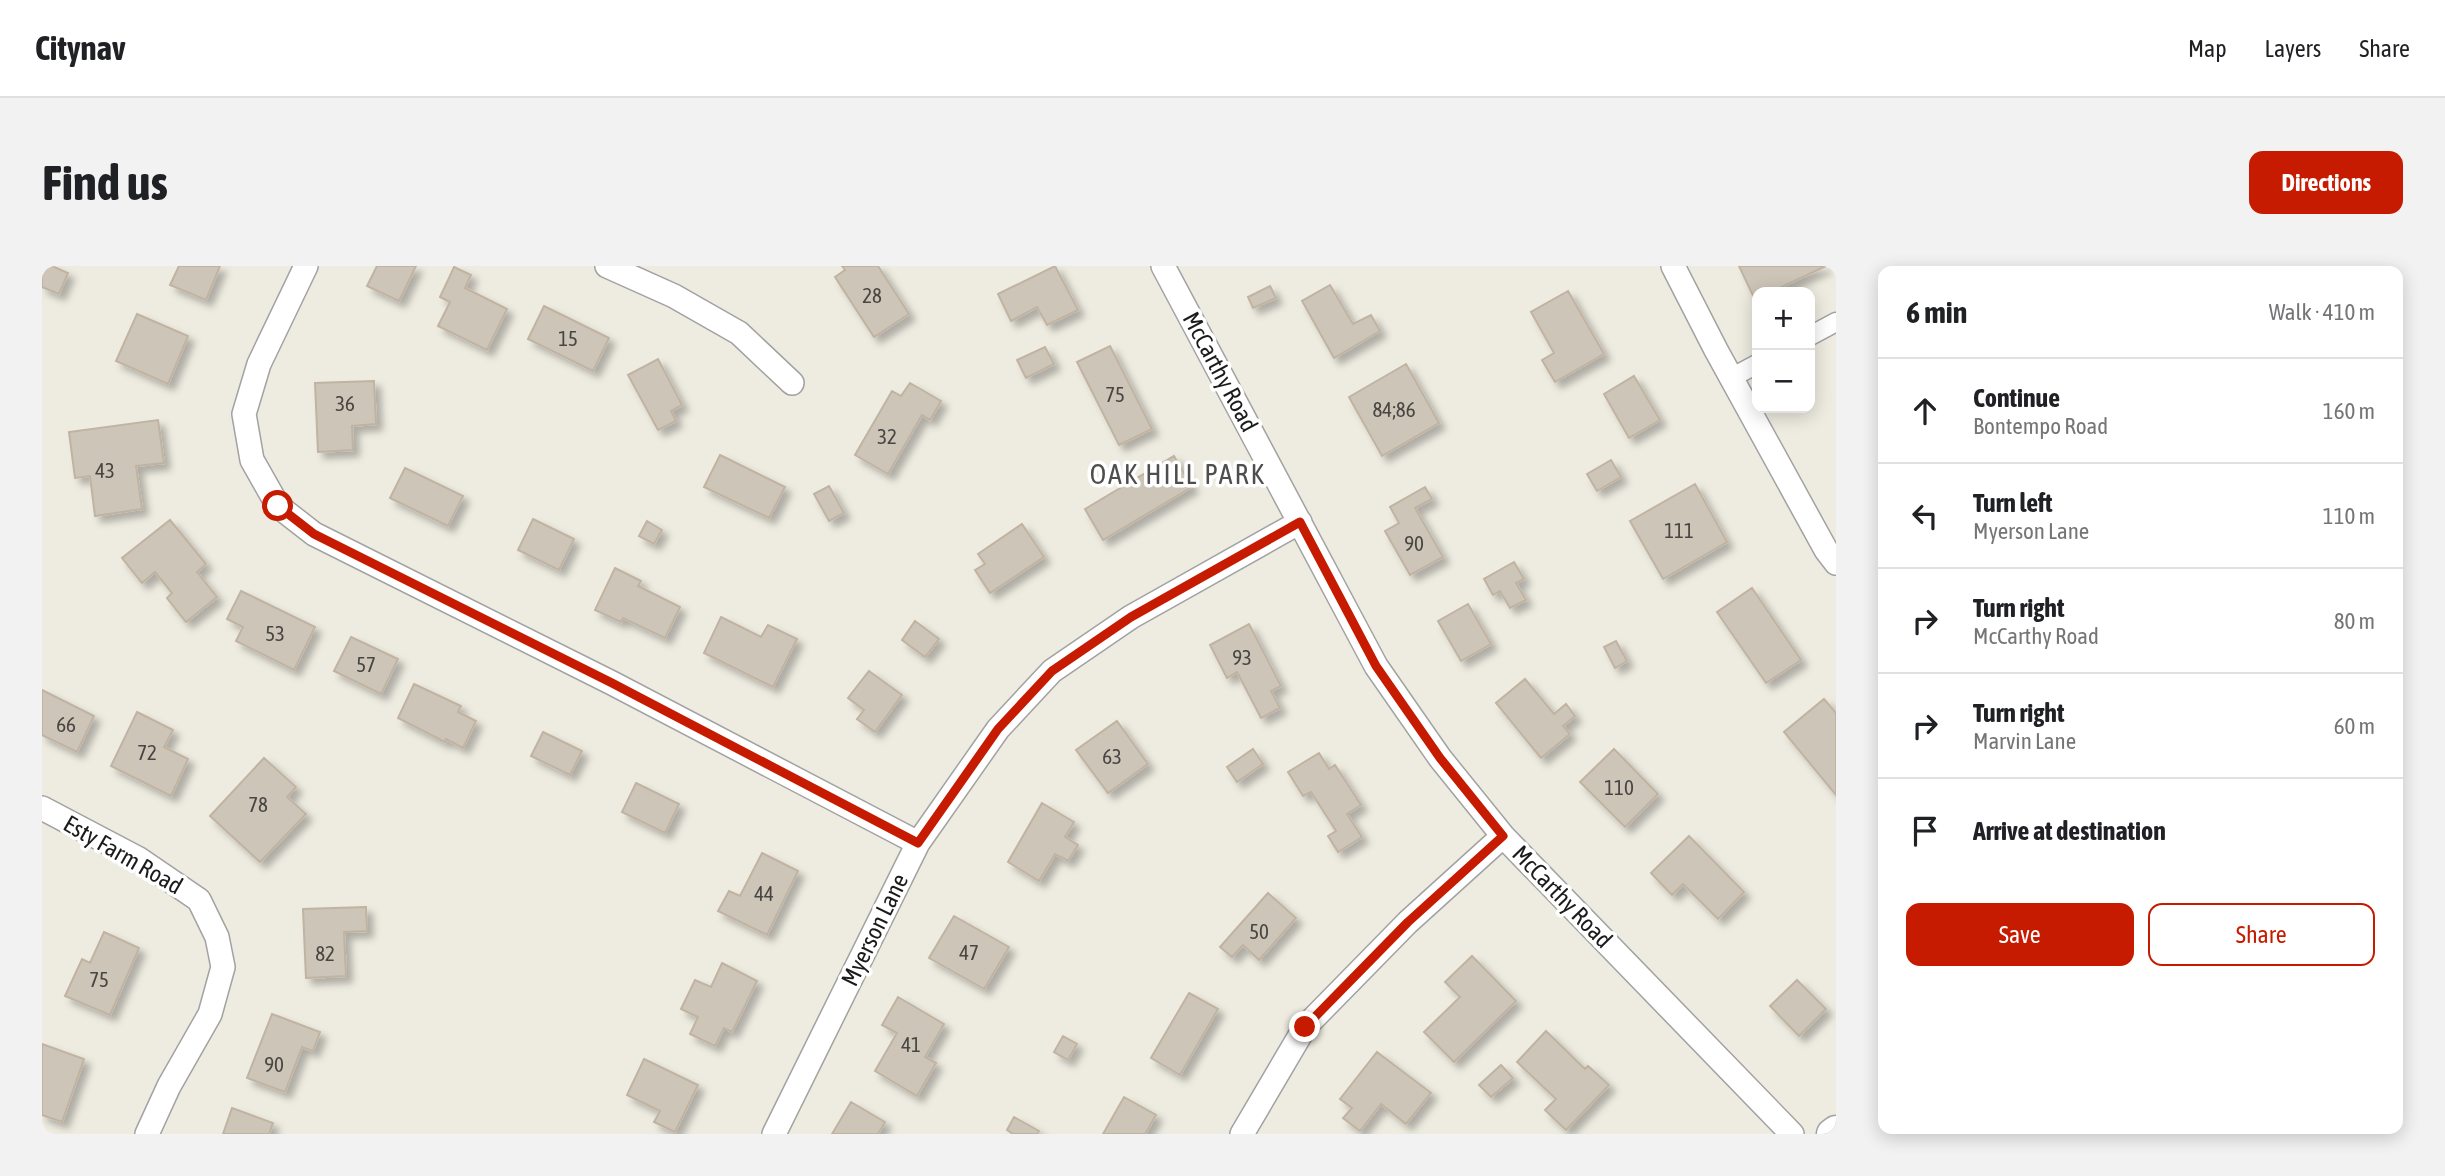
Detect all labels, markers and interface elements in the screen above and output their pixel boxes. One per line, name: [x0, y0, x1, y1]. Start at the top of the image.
text: Citynav: [35, 29, 126, 67]
text: Map: [2188, 35, 2227, 62]
text: Layers: [2265, 35, 2321, 62]
text: Share: [2359, 35, 2410, 62]
button: Directions: [2249, 151, 2403, 214]
text: Find us: [42, 154, 168, 210]
house number: 28: [862, 283, 882, 307]
map controls: [1752, 287, 1815, 413]
button: +: [1752, 287, 1815, 350]
text: 6 min: [1906, 295, 1967, 329]
text: Walk · 410 m: [2269, 299, 2375, 325]
street label: McCarthy Road: [1178, 307, 1263, 436]
house number: 15: [558, 326, 578, 350]
button: −: [1752, 350, 1815, 413]
house number: 75: [1105, 382, 1125, 406]
text: Continue: [1973, 383, 2060, 413]
house number: 36: [335, 391, 355, 415]
icon: ahead: [1906, 392, 1944, 430]
house number: 84;86: [1372, 397, 1416, 421]
text: 160 m: [2323, 398, 2375, 424]
text: Bontempo Road: [1973, 413, 2108, 439]
house number: 32: [877, 424, 897, 448]
house number: 43: [95, 458, 115, 482]
district label: OAK HILL PARK: [1090, 458, 1266, 490]
text: Turn left: [1973, 488, 2053, 518]
route start: [262, 490, 293, 521]
icon: left: [1906, 497, 1944, 535]
text: 110 m: [2323, 503, 2375, 529]
house number: 111: [1664, 518, 1694, 542]
text: Myerson Lane: [1973, 518, 2089, 544]
house number: 90: [1404, 531, 1424, 555]
text: Turn right: [1973, 593, 2064, 623]
icon: right: [1906, 602, 1944, 640]
text: 80 m: [2334, 608, 2375, 634]
house number: 53: [265, 621, 285, 645]
text: McCarthy Road: [1973, 623, 2099, 649]
house number: 93: [1232, 645, 1252, 669]
house number: 57: [356, 652, 376, 676]
text: Turn right: [1973, 698, 2064, 728]
icon: right: [1906, 707, 1944, 745]
house number: 66: [56, 712, 76, 736]
text: 60 m: [2334, 713, 2375, 739]
text: Marvin Lane: [1973, 728, 2076, 754]
house number: 72: [137, 740, 157, 764]
house number: 63: [1102, 744, 1122, 768]
house number: 110: [1604, 775, 1634, 799]
house number: 78: [248, 792, 268, 816]
street label: Esty Farm Road: [59, 810, 187, 899]
icon: arrive: [1906, 812, 1944, 850]
text: Arrive at destination: [1973, 816, 2166, 846]
street label: McCarthy Road: [1507, 840, 1618, 953]
street label: Myerson Lane: [836, 869, 913, 990]
house number: 44: [754, 881, 774, 905]
button: Save: [1906, 903, 2134, 966]
button: Share: [2148, 903, 2375, 966]
house number: 50: [1249, 919, 1269, 943]
house number: 47: [959, 940, 979, 964]
house number: 82: [315, 941, 335, 965]
house number: 75: [89, 967, 109, 991]
route end: [1289, 1011, 1320, 1042]
house number: 41: [901, 1032, 921, 1056]
house number: 90: [264, 1052, 284, 1076]

